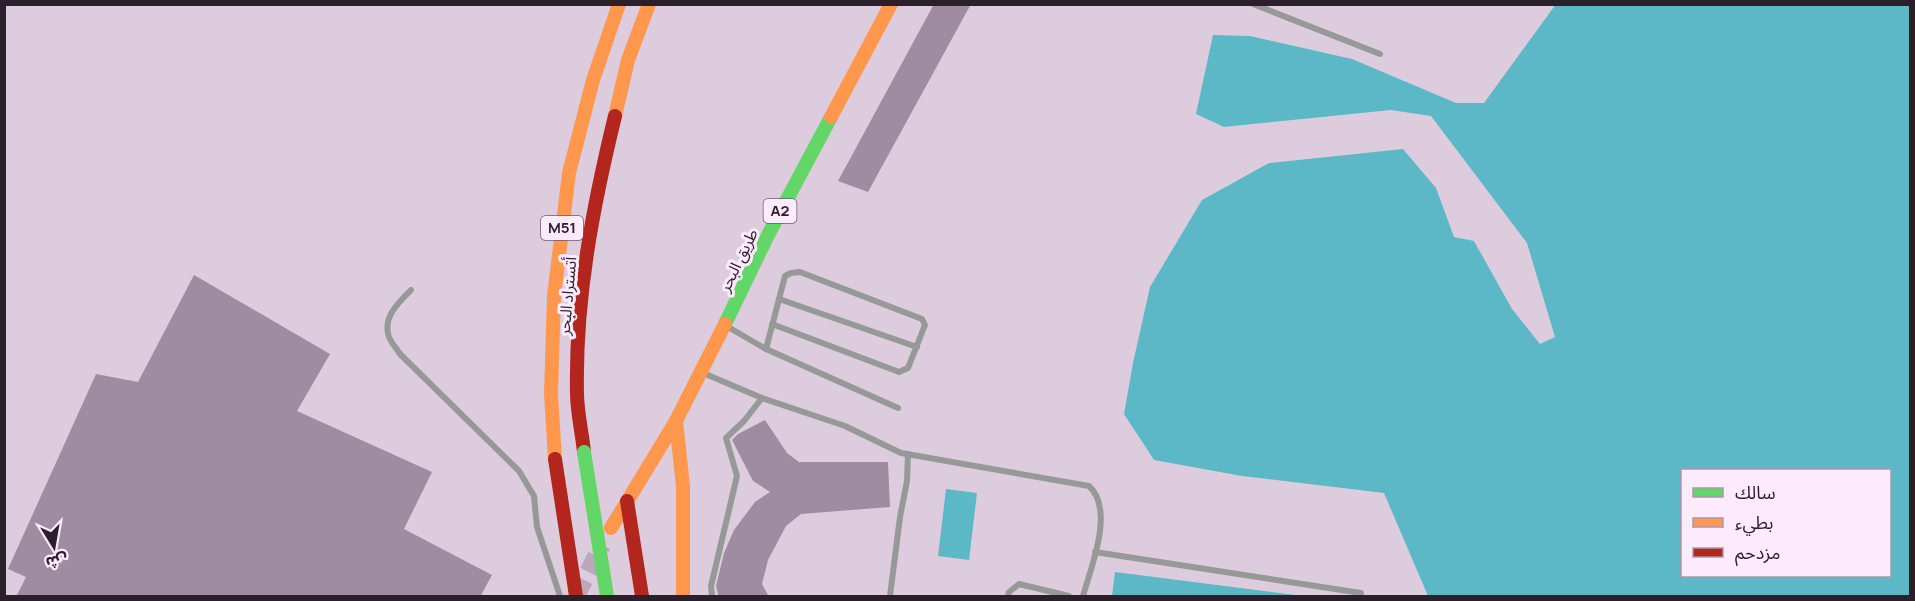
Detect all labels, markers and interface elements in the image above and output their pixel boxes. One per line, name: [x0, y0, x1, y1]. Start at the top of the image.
road number: A2: [764, 199, 796, 223]
road number: M51: [541, 216, 583, 240]
street label: طريق البحر: [713, 225, 763, 296]
street label: أتستراد البحر: [553, 256, 581, 337]
legend: [1681, 469, 1891, 577]
text: سالك: [1735, 480, 1776, 504]
text: بطيء: [1735, 510, 1773, 536]
north arrow: [24, 517, 84, 577]
text: مزدحم: [1735, 540, 1780, 566]
text: ش: [44, 549, 70, 575]

